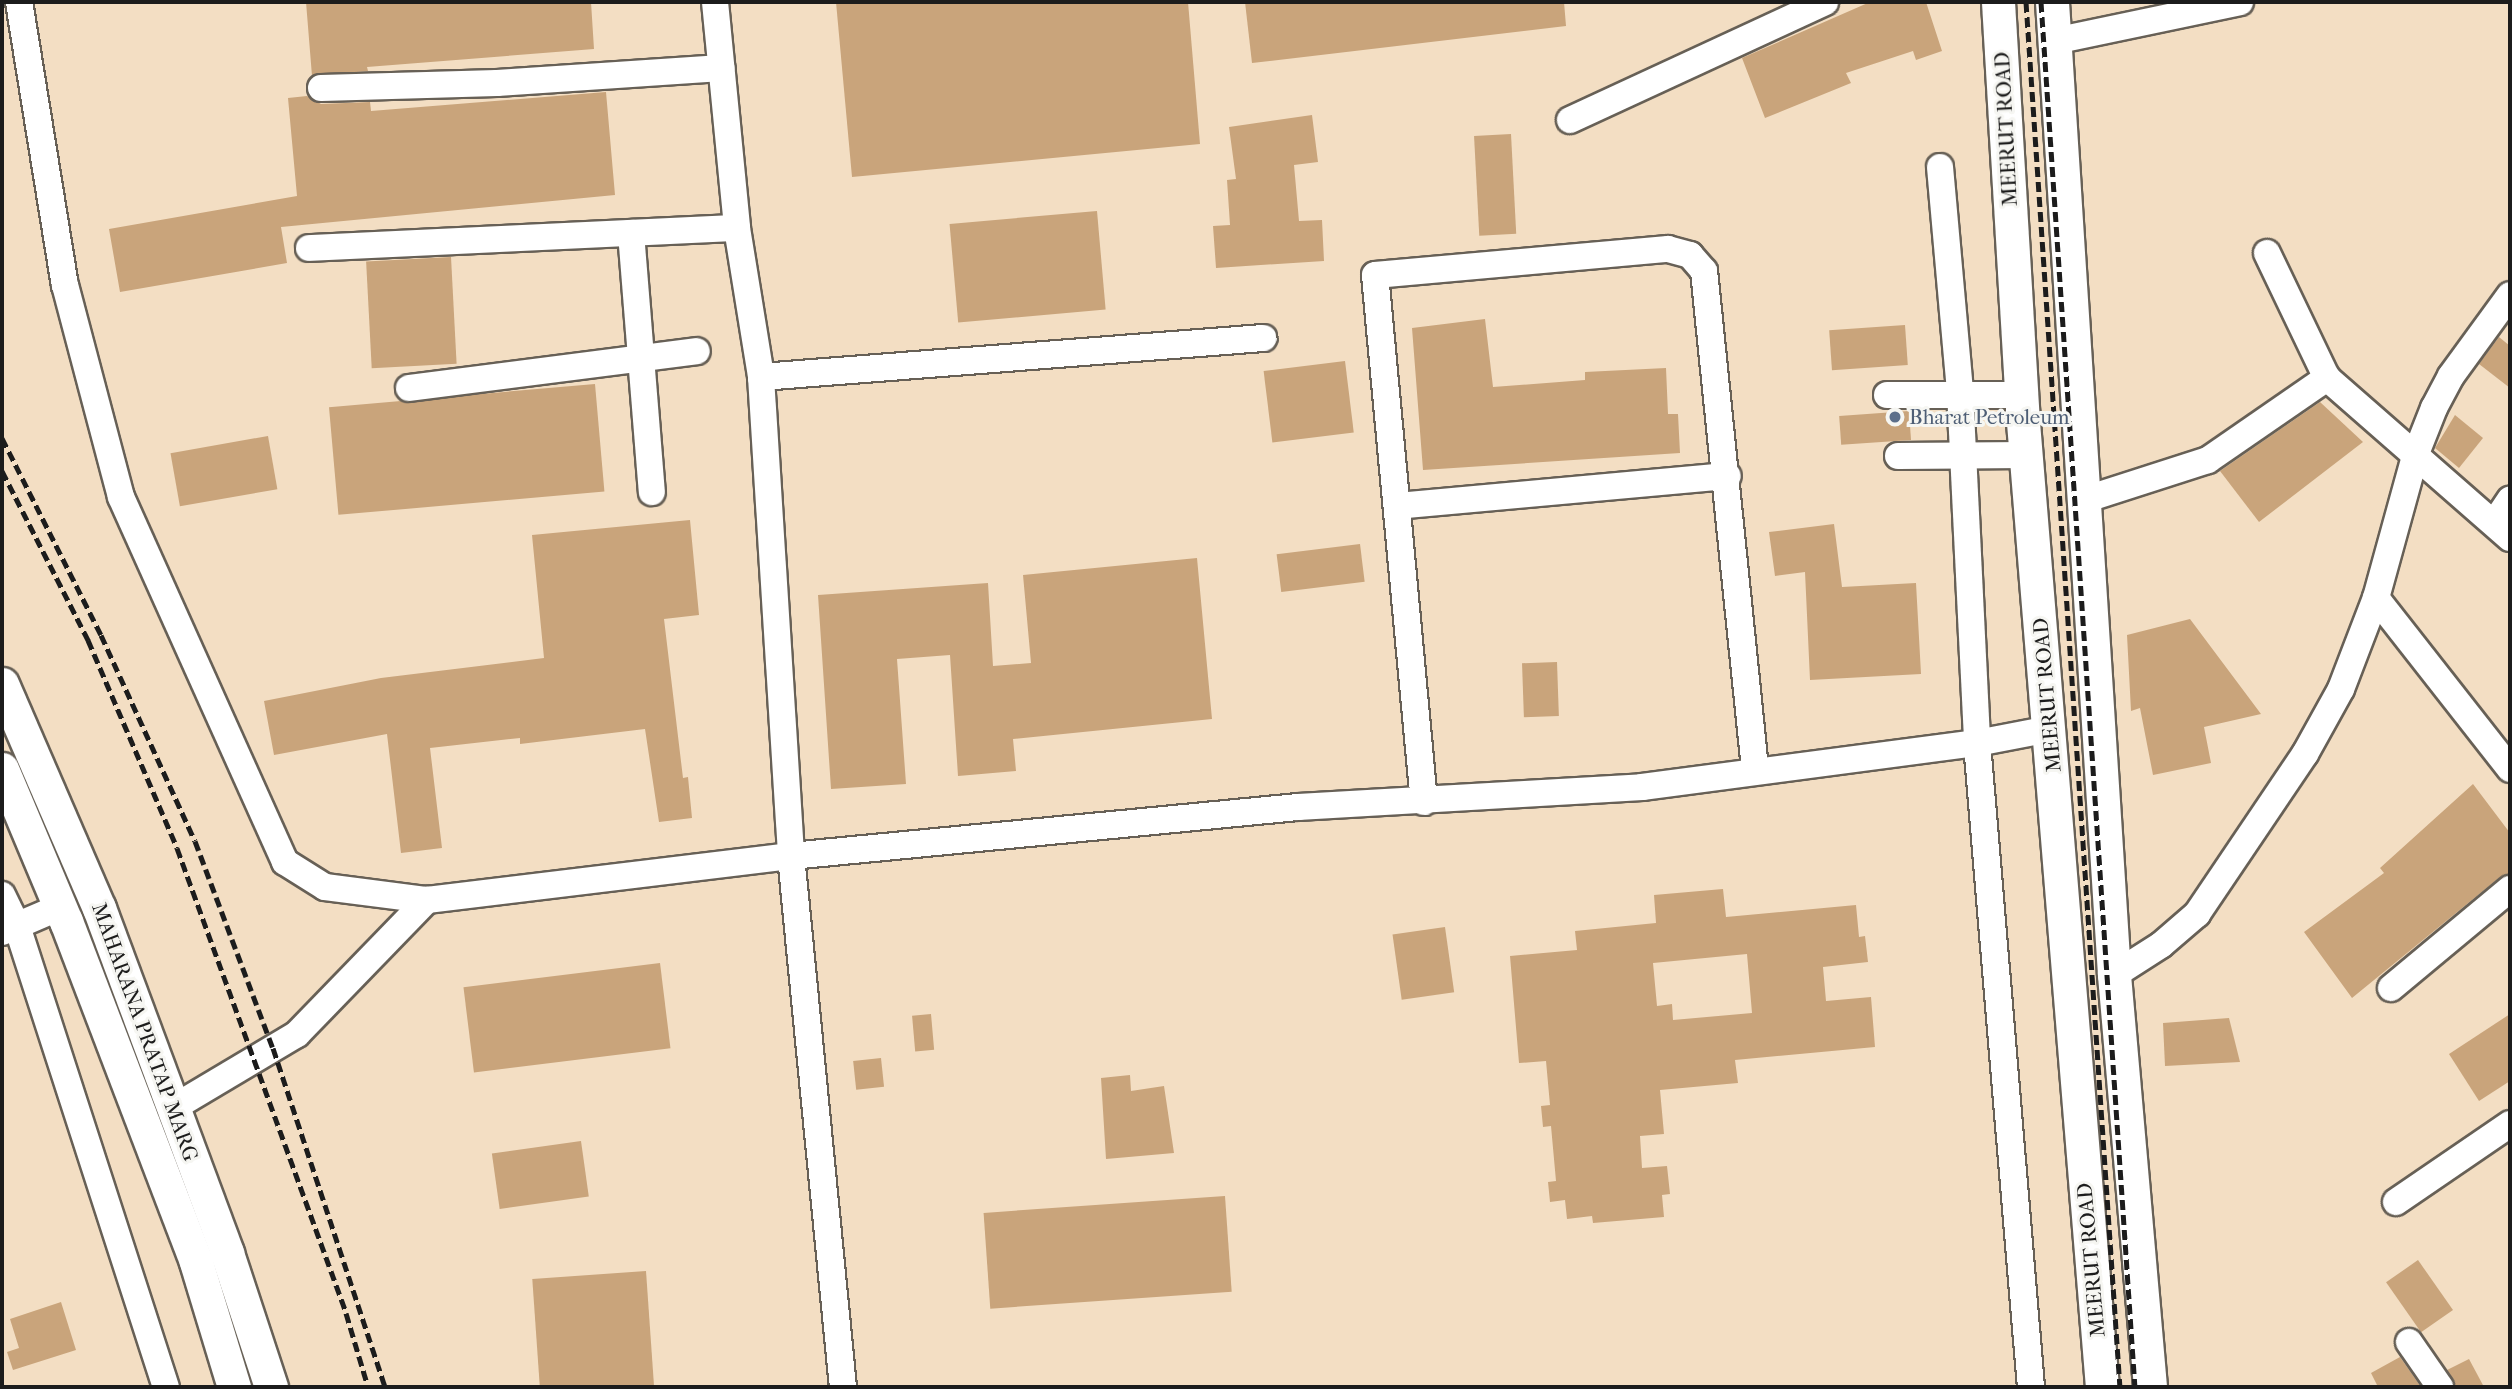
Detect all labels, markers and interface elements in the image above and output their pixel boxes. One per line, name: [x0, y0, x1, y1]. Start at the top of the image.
street label: MEERUT ROAD: [1989, 51, 2023, 207]
place label: Bharat Petroleum: [1909, 404, 2069, 430]
marker: Bharat Petroleum: [1887, 409, 1903, 425]
street label: MEERUT ROAD: [2028, 617, 2066, 773]
street label: MAHARANA PRATAP MARG: [86, 899, 204, 1165]
street label: MEERUT ROAD: [2072, 1182, 2110, 1338]

